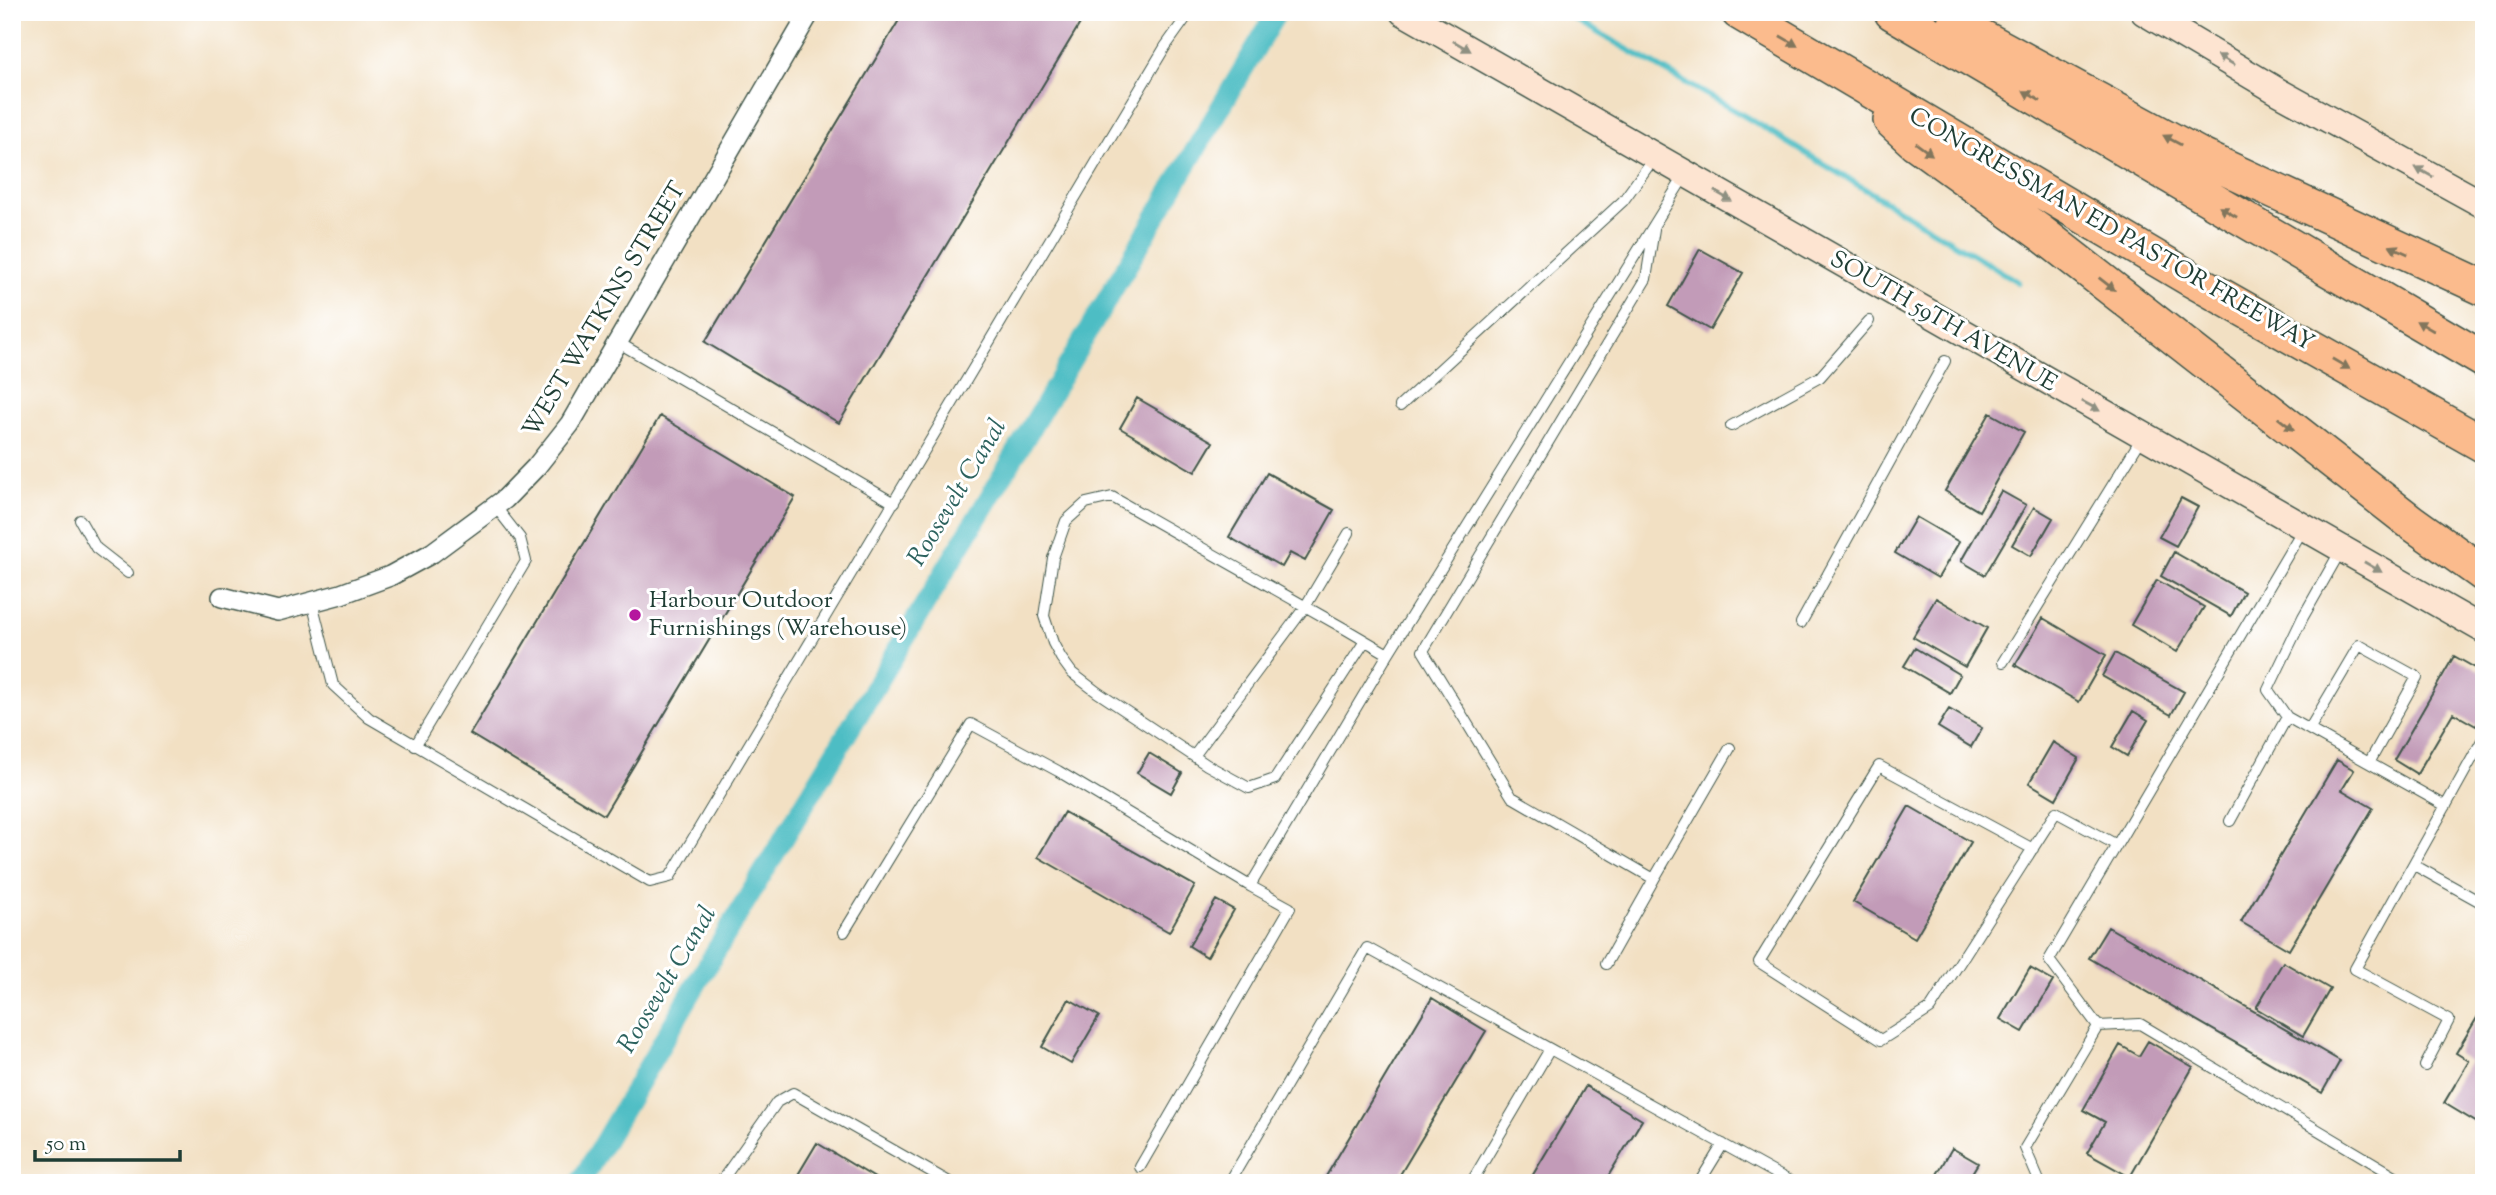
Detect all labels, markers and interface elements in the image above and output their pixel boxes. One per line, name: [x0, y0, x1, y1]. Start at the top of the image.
one-way arrow: [1779, 35, 1798, 47]
one-way arrow: [1452, 40, 1471, 52]
one-way arrow: [2216, 54, 2235, 66]
one-way arrow: [2023, 89, 2042, 102]
street label: CONGRESSMAN ED PASTOR FREEWAY: [1902, 100, 2320, 360]
one-way arrow: [2162, 135, 2182, 146]
one-way arrow: [1915, 142, 1933, 156]
one-way arrow: [2414, 166, 2433, 178]
street label: WEST WATKINS STREET: [515, 176, 695, 444]
one-way arrow: [1713, 190, 1732, 202]
one-way arrow: [2218, 206, 2238, 218]
street label: SOUTH 59TH AVENUE: [1823, 243, 2063, 401]
one-way arrow: [2389, 244, 2409, 256]
one-way arrow: [2098, 276, 2116, 291]
one-way arrow: [2415, 320, 2434, 332]
one-way arrow: [2331, 358, 2351, 370]
one-way arrow: [2081, 400, 2100, 412]
water label: Roosevelt Canal: [899, 412, 1017, 574]
one-way arrow: [2277, 417, 2295, 432]
one-way arrow: [2364, 561, 2383, 573]
place label: Harbour Outdoor Furnishings (Warehouse): [649, 584, 907, 646]
marker: Harbour Outdoor Furnishings (Warehouse): [627, 607, 643, 623]
water label: Roosevelt Canal: [609, 899, 727, 1061]
scale bar: [35, 1118, 180, 1162]
text: 50 m: [45, 1130, 86, 1160]

